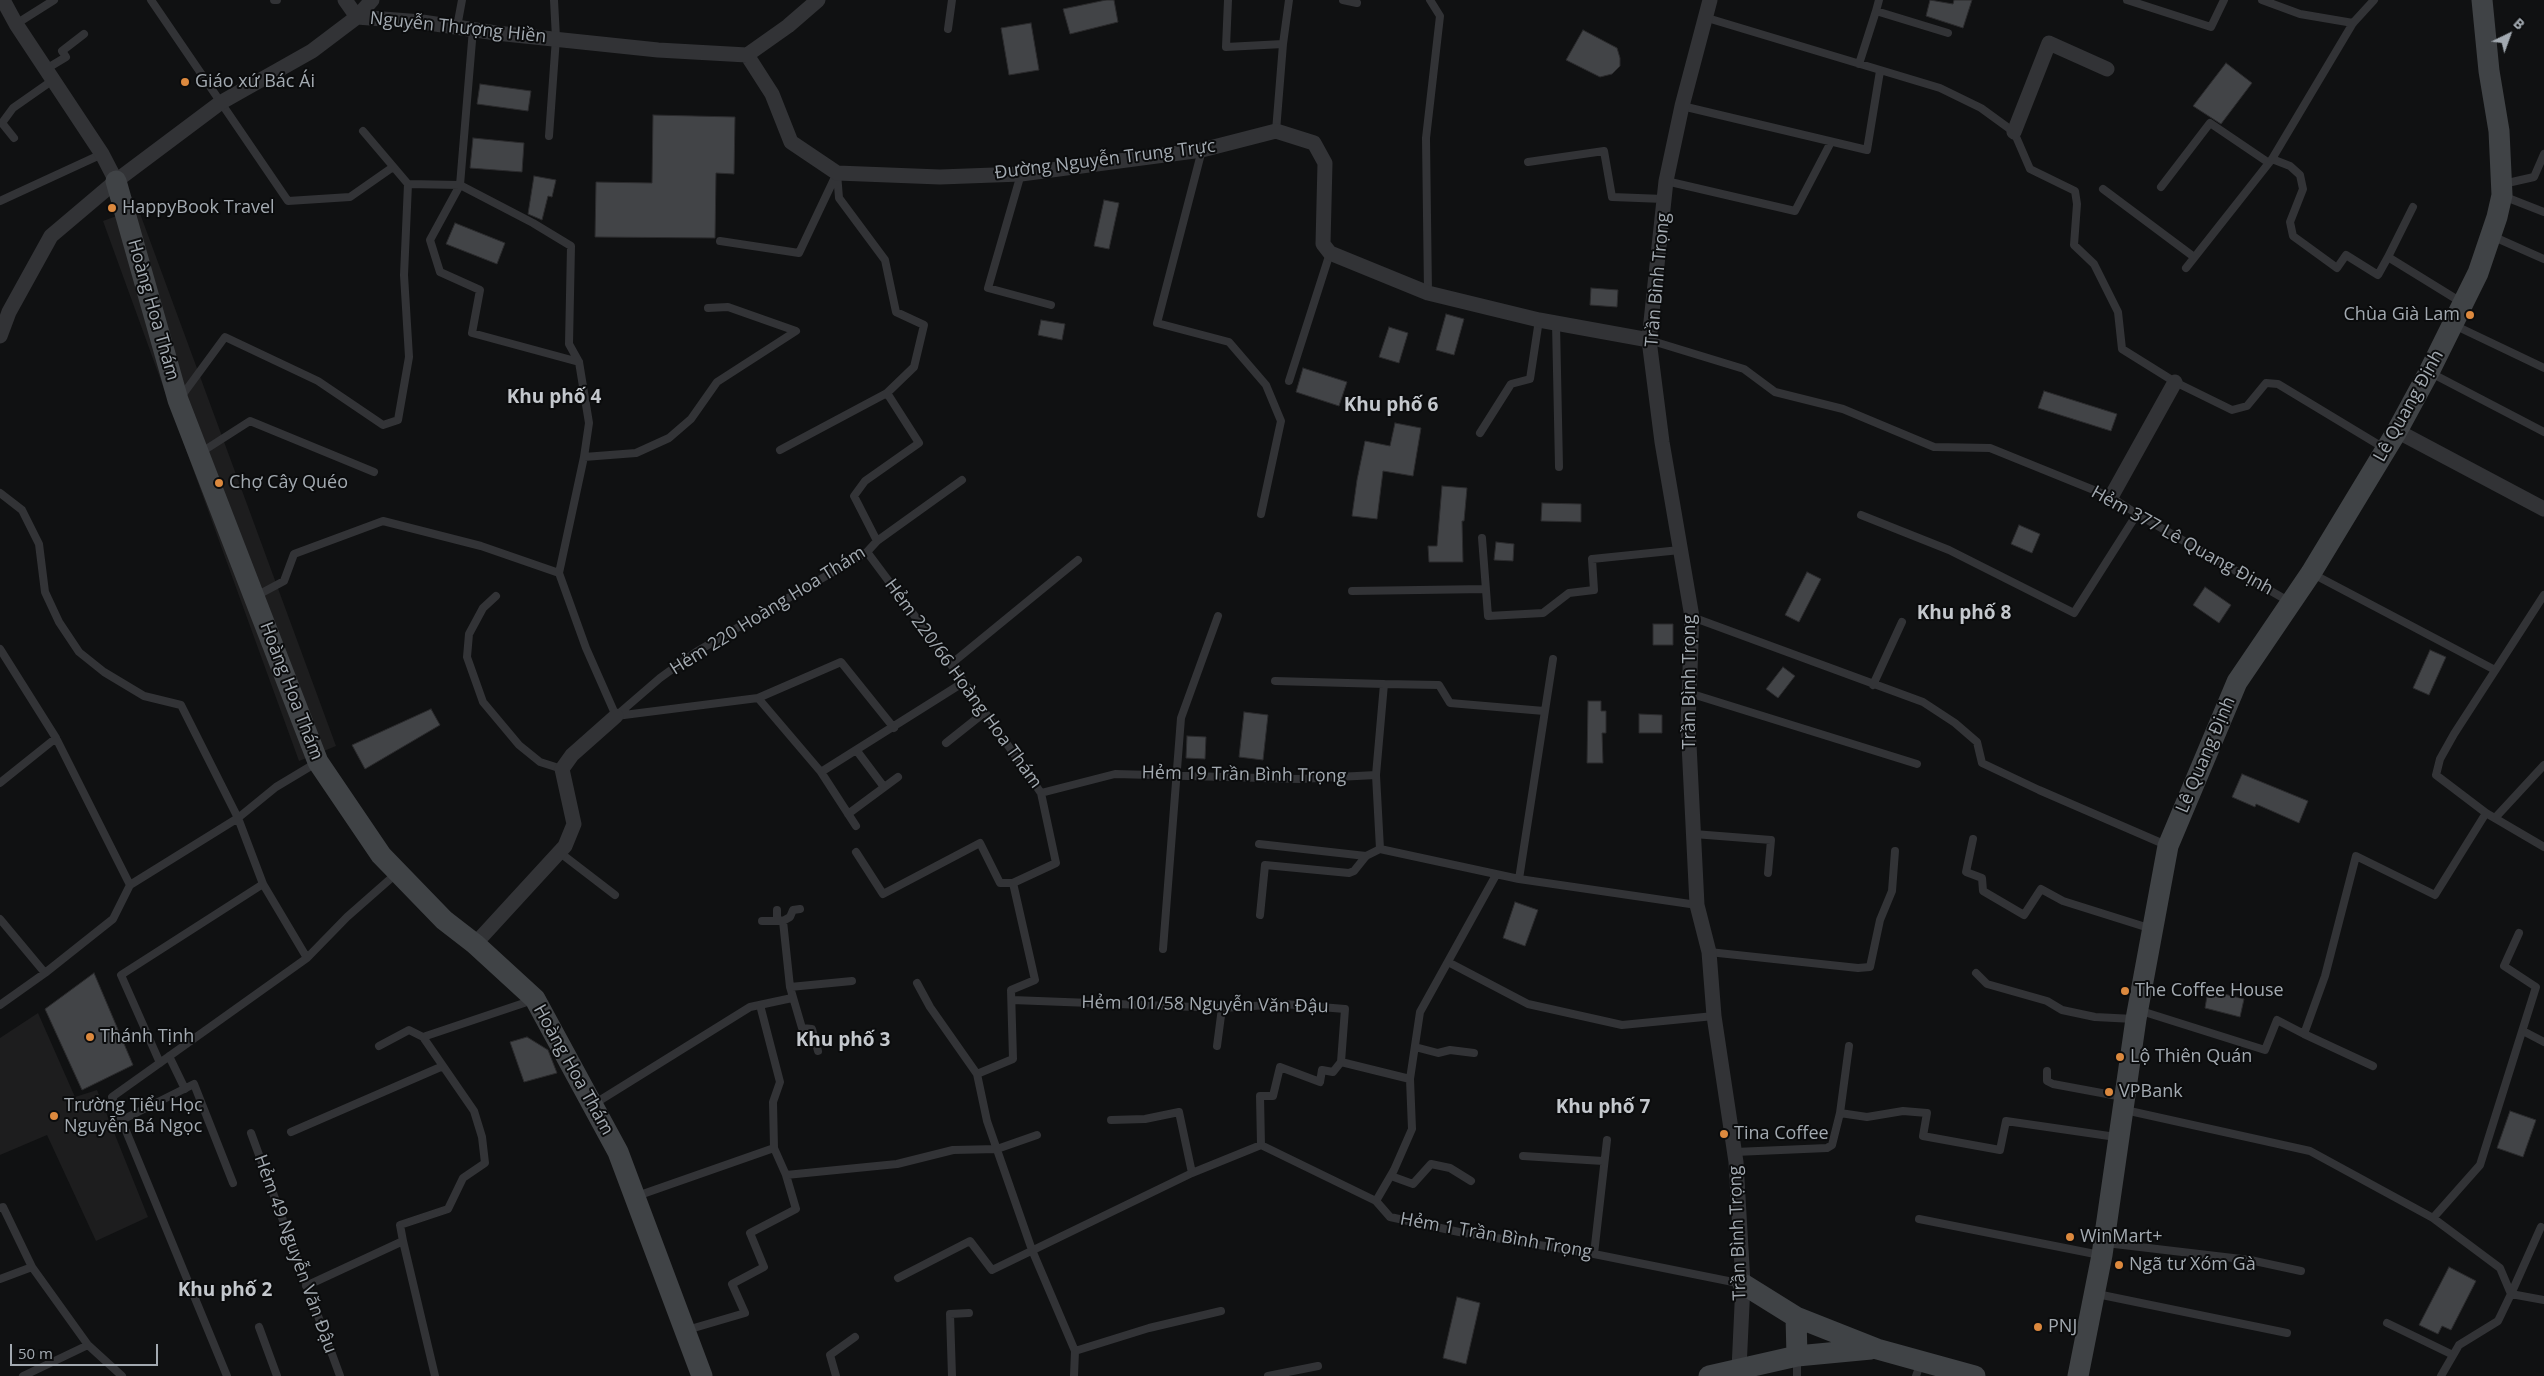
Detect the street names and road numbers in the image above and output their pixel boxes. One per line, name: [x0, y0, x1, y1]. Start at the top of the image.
street label: Nguyễn Thượng Hiền: [369, 8, 547, 48]
street label: Đường Nguyễn Trung Trực: [993, 136, 1217, 184]
street label: Trần Bình Trọng: [1641, 212, 1675, 348]
street label: Hoàng Hoa Thám: [122, 237, 184, 383]
street label: Lê Quang Định: [2369, 346, 2449, 466]
street label: Hẻm 377 Lê Quang Định: [2087, 482, 2277, 600]
street label: Hẻm 220 Hoàng Hoa Thám: [666, 542, 870, 680]
street label: Hẻm 220/66 Hoàng Hoa Thám: [880, 575, 1046, 793]
street label: Trần Bình Trọng: [1679, 615, 1701, 749]
street label: Hoàng Hoa Thám: [255, 619, 327, 763]
street label: Lê Quang Định: [2172, 694, 2240, 816]
street label: Hẻm 19 Trần Bình Trọng: [1141, 762, 1347, 788]
street label: Hẻm 101/58 Nguyễn Văn Đậu: [1081, 992, 1329, 1018]
street label: Hoàng Hoa Thám: [528, 1001, 618, 1139]
street label: Hẻm 49 Nguyễn Văn Đậu: [249, 1152, 341, 1356]
street label: Trần Bình Trọng: [1725, 1165, 1751, 1301]
street label: Hẻm 1 Trần Bình Trọng: [1398, 1208, 1594, 1264]

